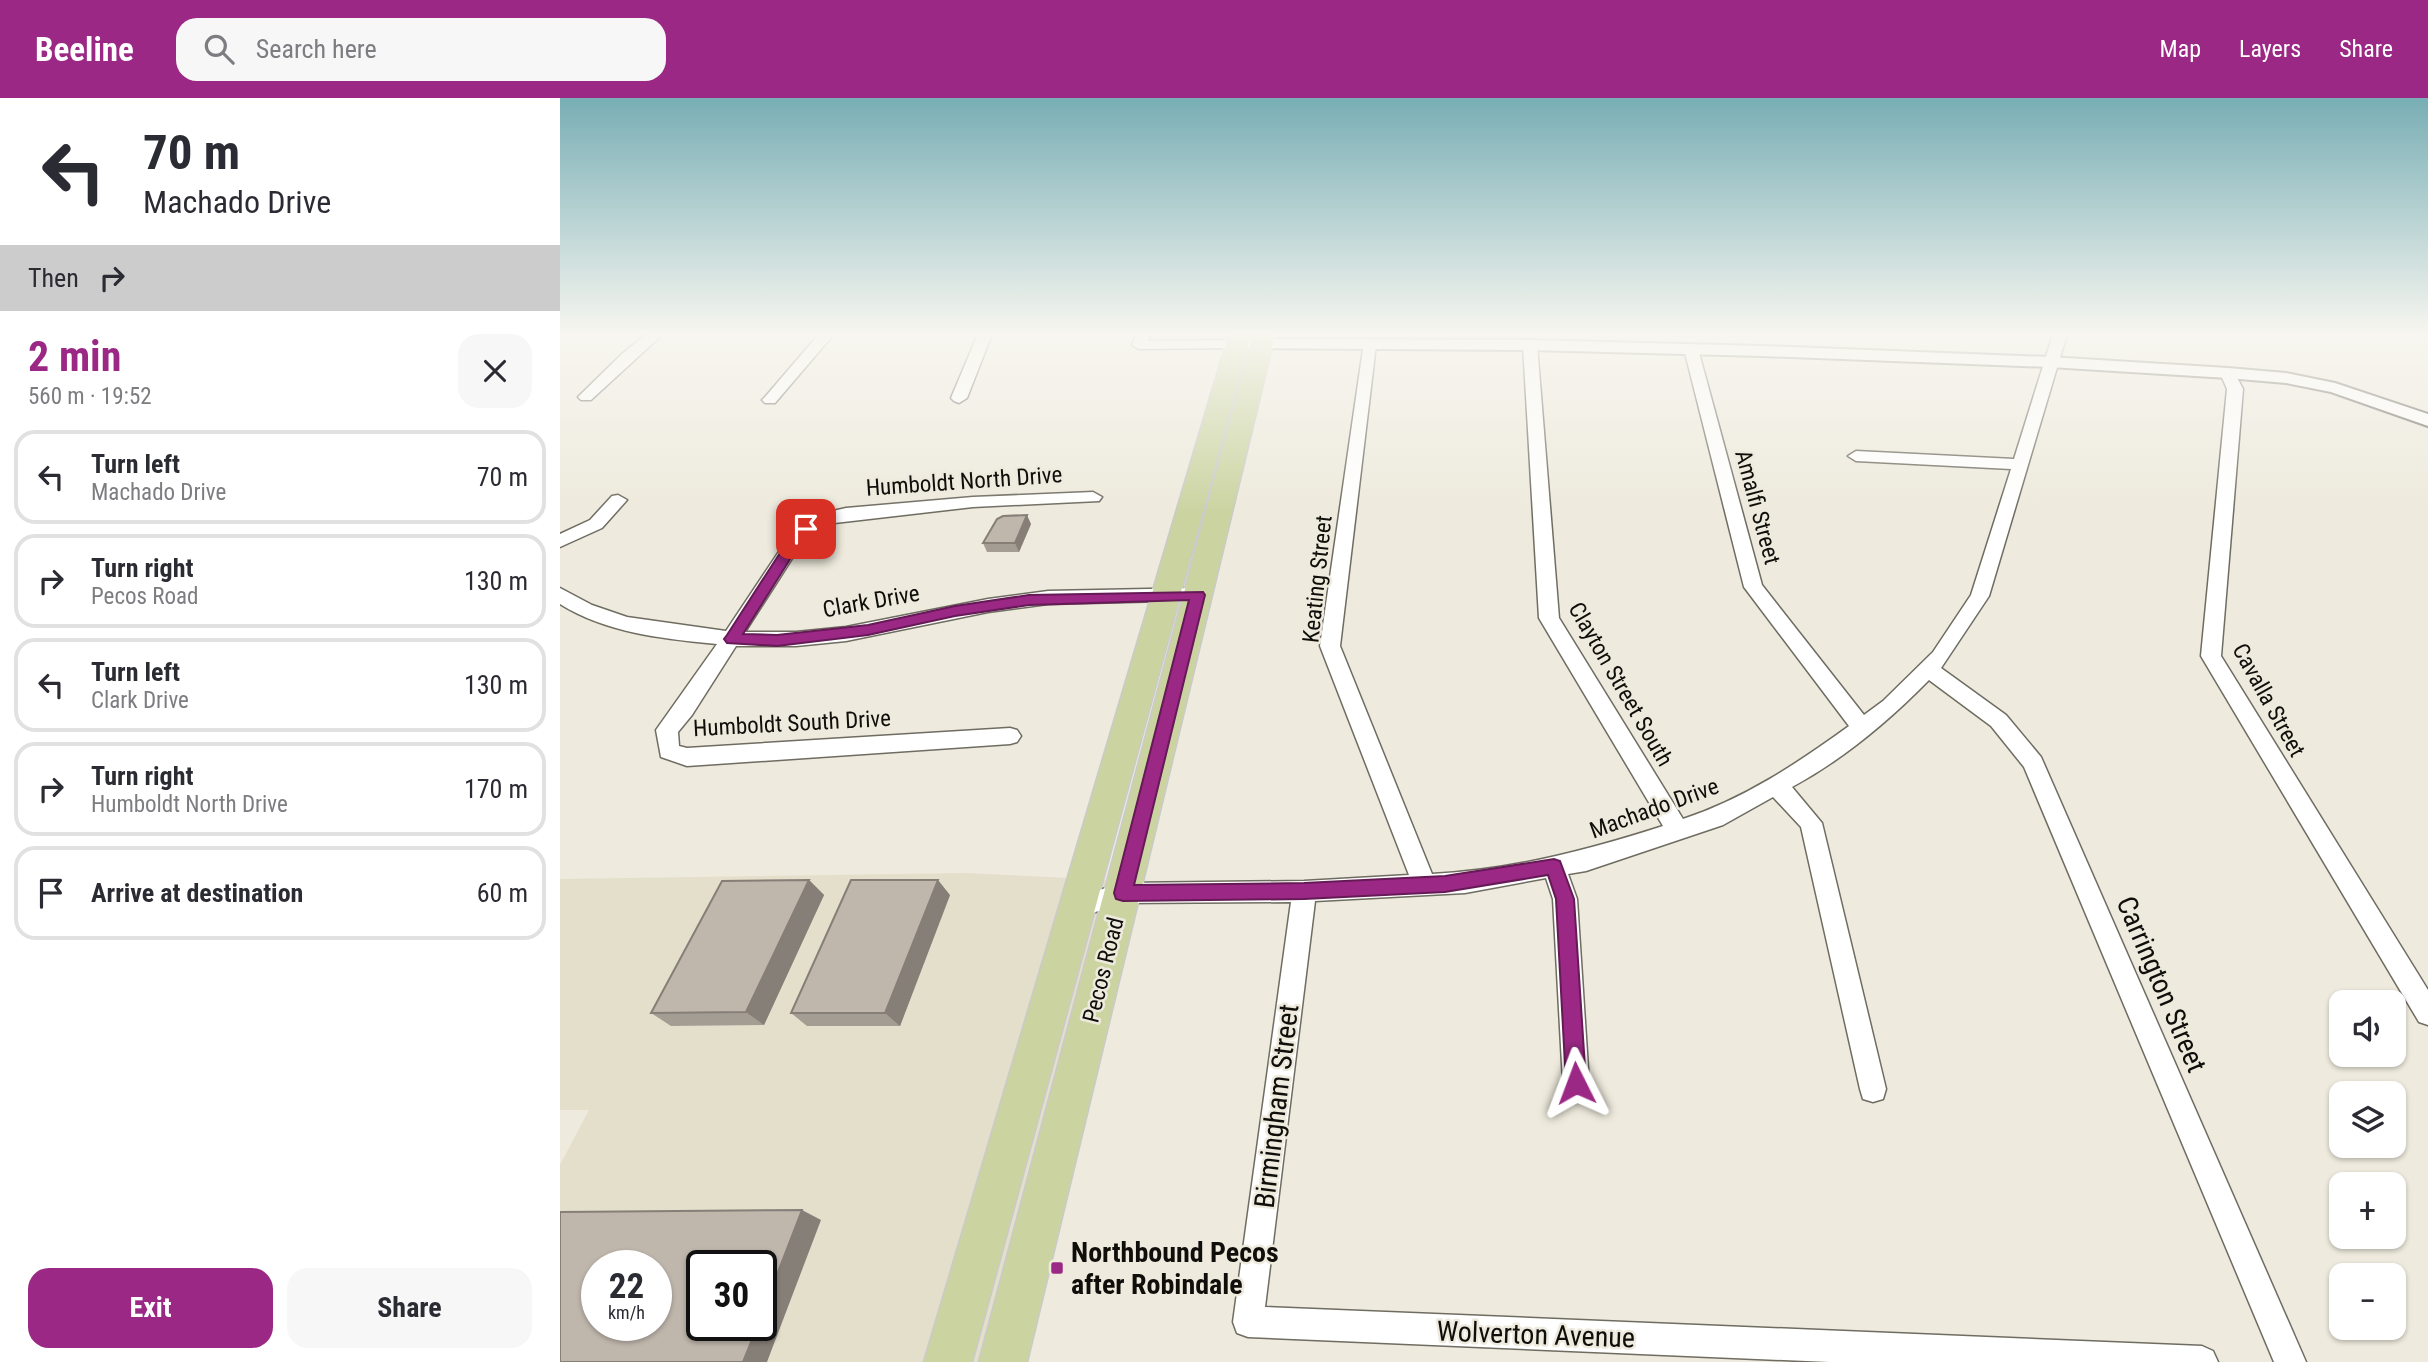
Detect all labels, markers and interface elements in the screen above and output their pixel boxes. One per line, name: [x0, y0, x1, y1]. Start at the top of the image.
search box: [176, 18, 666, 81]
text: Beeline: [35, 30, 134, 69]
icon: search: [200, 30, 238, 68]
text: Search here: [256, 34, 377, 64]
text: Map: [2160, 35, 2201, 63]
text: Layers: [2239, 35, 2301, 63]
text: Share: [2339, 35, 2393, 63]
text: 70 m: [143, 124, 240, 181]
icon: left: [28, 126, 119, 217]
text: Machado Drive: [143, 183, 331, 221]
icon: right: [93, 259, 131, 297]
text: Then: [28, 263, 79, 293]
text: 2 min: [28, 332, 121, 381]
button: close: [458, 334, 532, 408]
text: 560 m · 19:52: [28, 383, 152, 410]
street label: Amalfi Street: [1729, 447, 1786, 567]
text: Turn left: [91, 449, 180, 479]
icon: left: [32, 458, 70, 496]
street label: Humboldt North Drive: [865, 461, 1063, 502]
text: 70 m: [477, 462, 528, 492]
text: Machado Drive: [91, 479, 226, 506]
pin: [776, 499, 836, 559]
icon: arrive: [787, 510, 825, 548]
street label: Keating Street: [1297, 514, 1338, 644]
text: Turn right: [91, 553, 193, 583]
icon: right: [32, 562, 70, 600]
text: 130 m: [464, 566, 528, 596]
street label: Clark Drive: [821, 580, 922, 623]
text: Pecos Road: [91, 583, 199, 610]
street label: Clayton Street South: [1563, 597, 1679, 771]
street label: Cavalla Street: [2226, 639, 2311, 762]
text: Turn left: [91, 657, 180, 687]
icon: left: [32, 666, 70, 704]
text: 130 m: [464, 670, 528, 700]
text: Clark Drive: [91, 687, 189, 714]
street label: Humboldt South Drive: [692, 705, 892, 742]
text: Turn right: [91, 761, 193, 791]
icon: right: [32, 770, 70, 808]
street label: Machado Drive: [1586, 773, 1722, 844]
text: 170 m: [464, 774, 528, 804]
text: Humboldt North Drive: [91, 791, 288, 818]
icon: arrive: [32, 874, 70, 912]
text: Arrive at destination: [91, 878, 303, 908]
text: 60 m: [477, 878, 528, 908]
street label: Carrington Street: [2110, 891, 2213, 1077]
street label: Pecos Road: [1077, 915, 1130, 1026]
map controls: [2329, 990, 2406, 1340]
button: sound: [2329, 990, 2406, 1067]
street label: Birmingham Street: [1248, 1002, 1305, 1210]
position arrow: [1539, 1046, 1613, 1120]
button: layers: [2329, 1081, 2406, 1158]
button: +: [2329, 1172, 2406, 1249]
place label: Northbound Pecos after Robindale: [1071, 1236, 1279, 1301]
speed limit sign: 30: [686, 1250, 777, 1341]
marker: Northbound Pecos after Robindale: [1049, 1260, 1065, 1276]
button: −: [2329, 1263, 2406, 1340]
text: 22: [609, 1266, 644, 1307]
button: Exit: [28, 1268, 273, 1348]
button: Share: [287, 1268, 532, 1348]
text: km/h: [608, 1302, 645, 1323]
street label: Wolverton Avenue: [1436, 1315, 1636, 1354]

